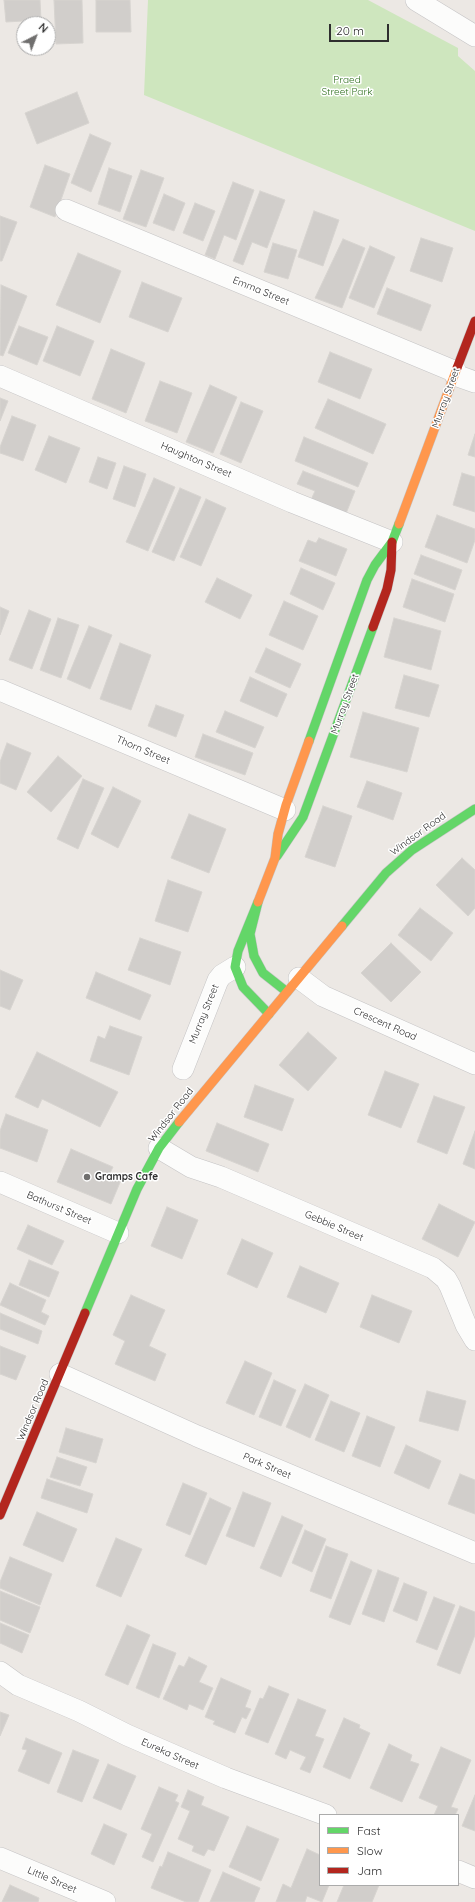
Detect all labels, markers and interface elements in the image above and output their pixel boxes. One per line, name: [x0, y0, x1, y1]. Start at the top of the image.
north arrow: [16, 16, 56, 56]
scale bar: [331, 16, 391, 42]
text: N: [36, 20, 51, 36]
text: 20 m: [336, 23, 364, 38]
park label: Praed Street Park: [321, 74, 373, 98]
street label: Emma Street: [231, 274, 291, 308]
street label: Murray Street: [430, 366, 462, 430]
street label: Haughton Street: [159, 440, 233, 480]
street label: Murray Street: [329, 672, 361, 736]
street label: Thorn Street: [114, 733, 172, 767]
street label: Windsor Road: [388, 810, 448, 858]
street label: Murray Street: [187, 982, 221, 1046]
street label: Crescent Road: [351, 1005, 419, 1043]
street label: Windsor Road: [146, 1085, 196, 1145]
place label: Gramps Cafe: [95, 1171, 158, 1183]
marker: Gramps Cafe: [82, 1172, 92, 1182]
street label: Bathurst Street: [25, 1189, 93, 1227]
street label: Gebbie Street: [303, 1208, 365, 1244]
street label: Windsor Road: [15, 1377, 51, 1443]
street label: Park Street: [241, 1450, 293, 1482]
street label: Eureka Street: [139, 1736, 201, 1772]
legend: [319, 1814, 459, 1886]
text: Fast: [357, 1823, 381, 1838]
text: Slow: [357, 1843, 383, 1858]
text: Jam: [357, 1863, 382, 1878]
street label: Little Street: [26, 1864, 78, 1896]

